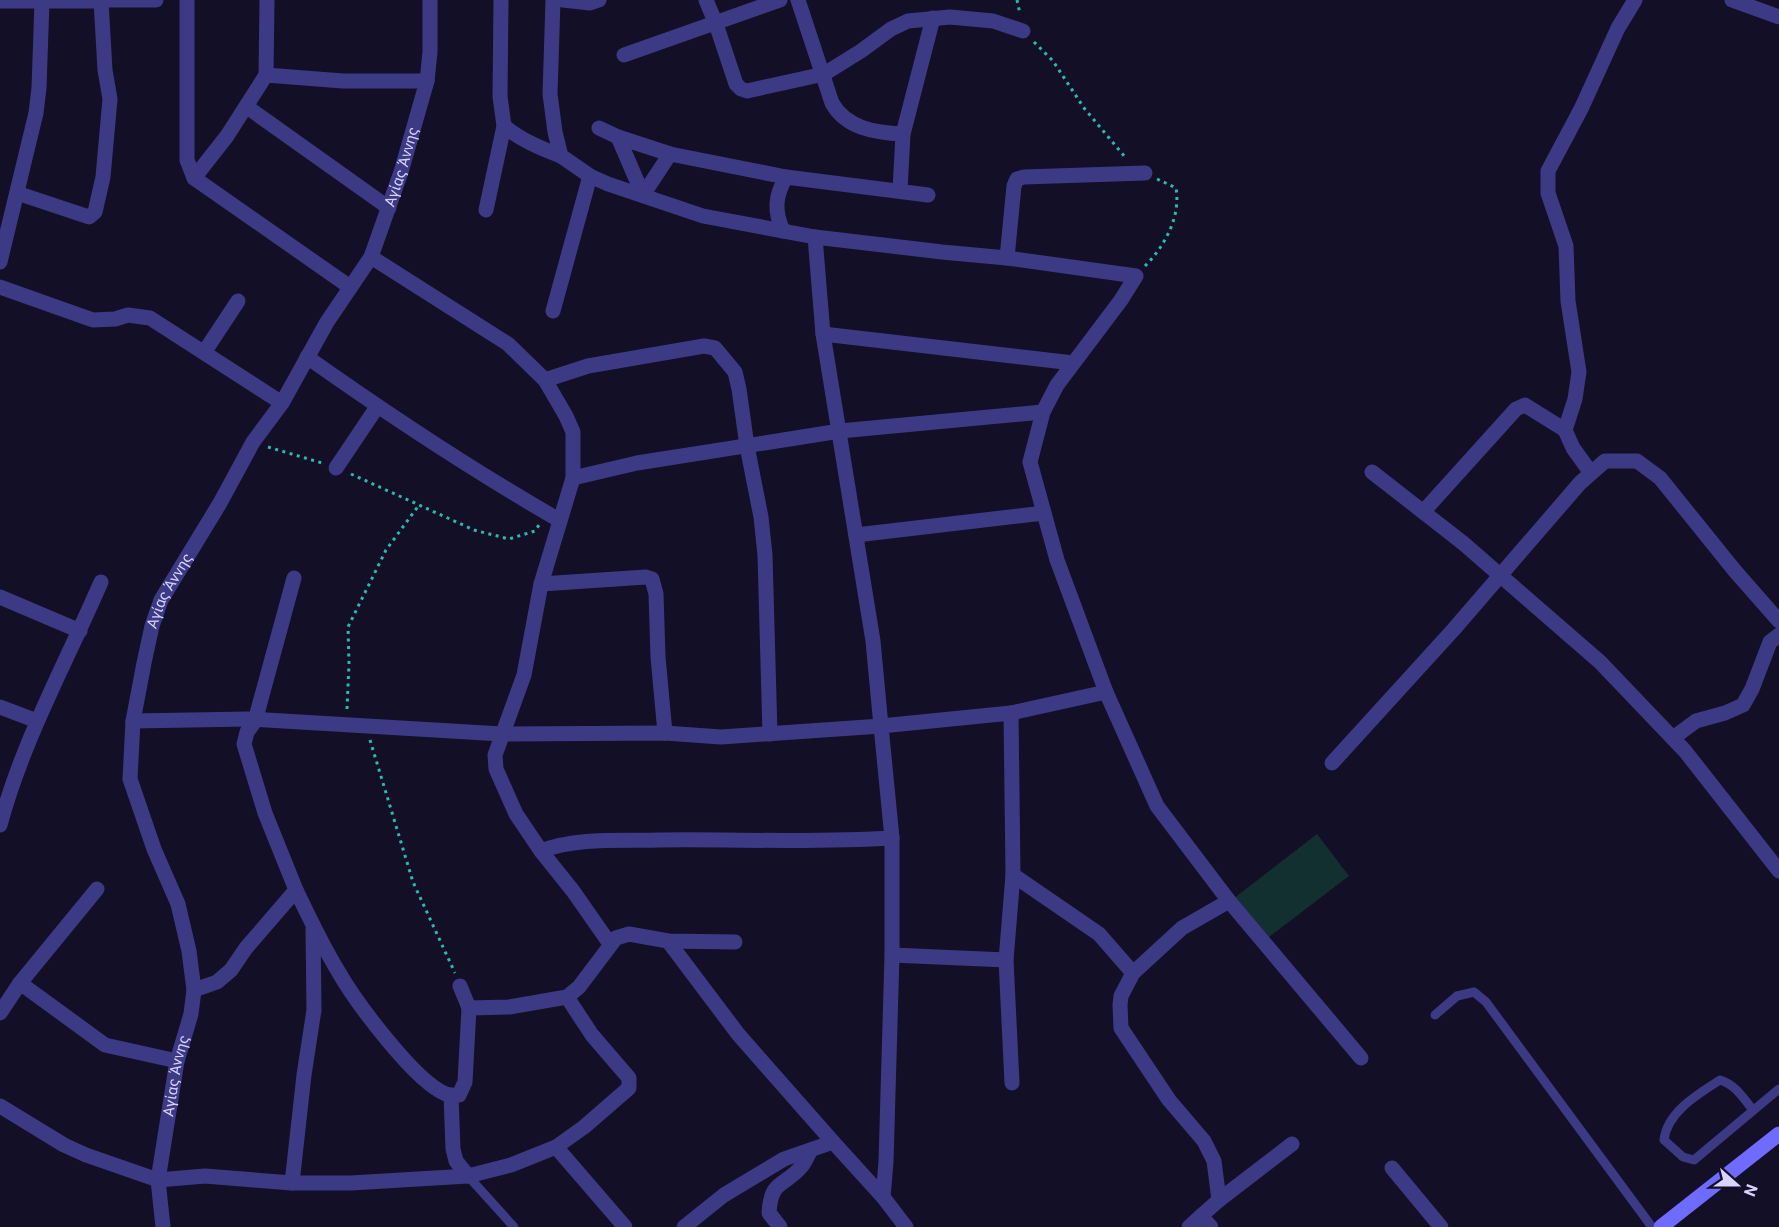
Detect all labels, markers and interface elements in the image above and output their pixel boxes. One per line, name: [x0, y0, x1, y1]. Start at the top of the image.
street label: Αγίας Άννης: [380, 125, 422, 209]
street label: Αγίας Άννης: [143, 550, 196, 631]
street label: Αγίας Άννης: [159, 1033, 193, 1118]
north arrow: [1707, 1155, 1767, 1215]
text: N: [1740, 1182, 1761, 1199]

